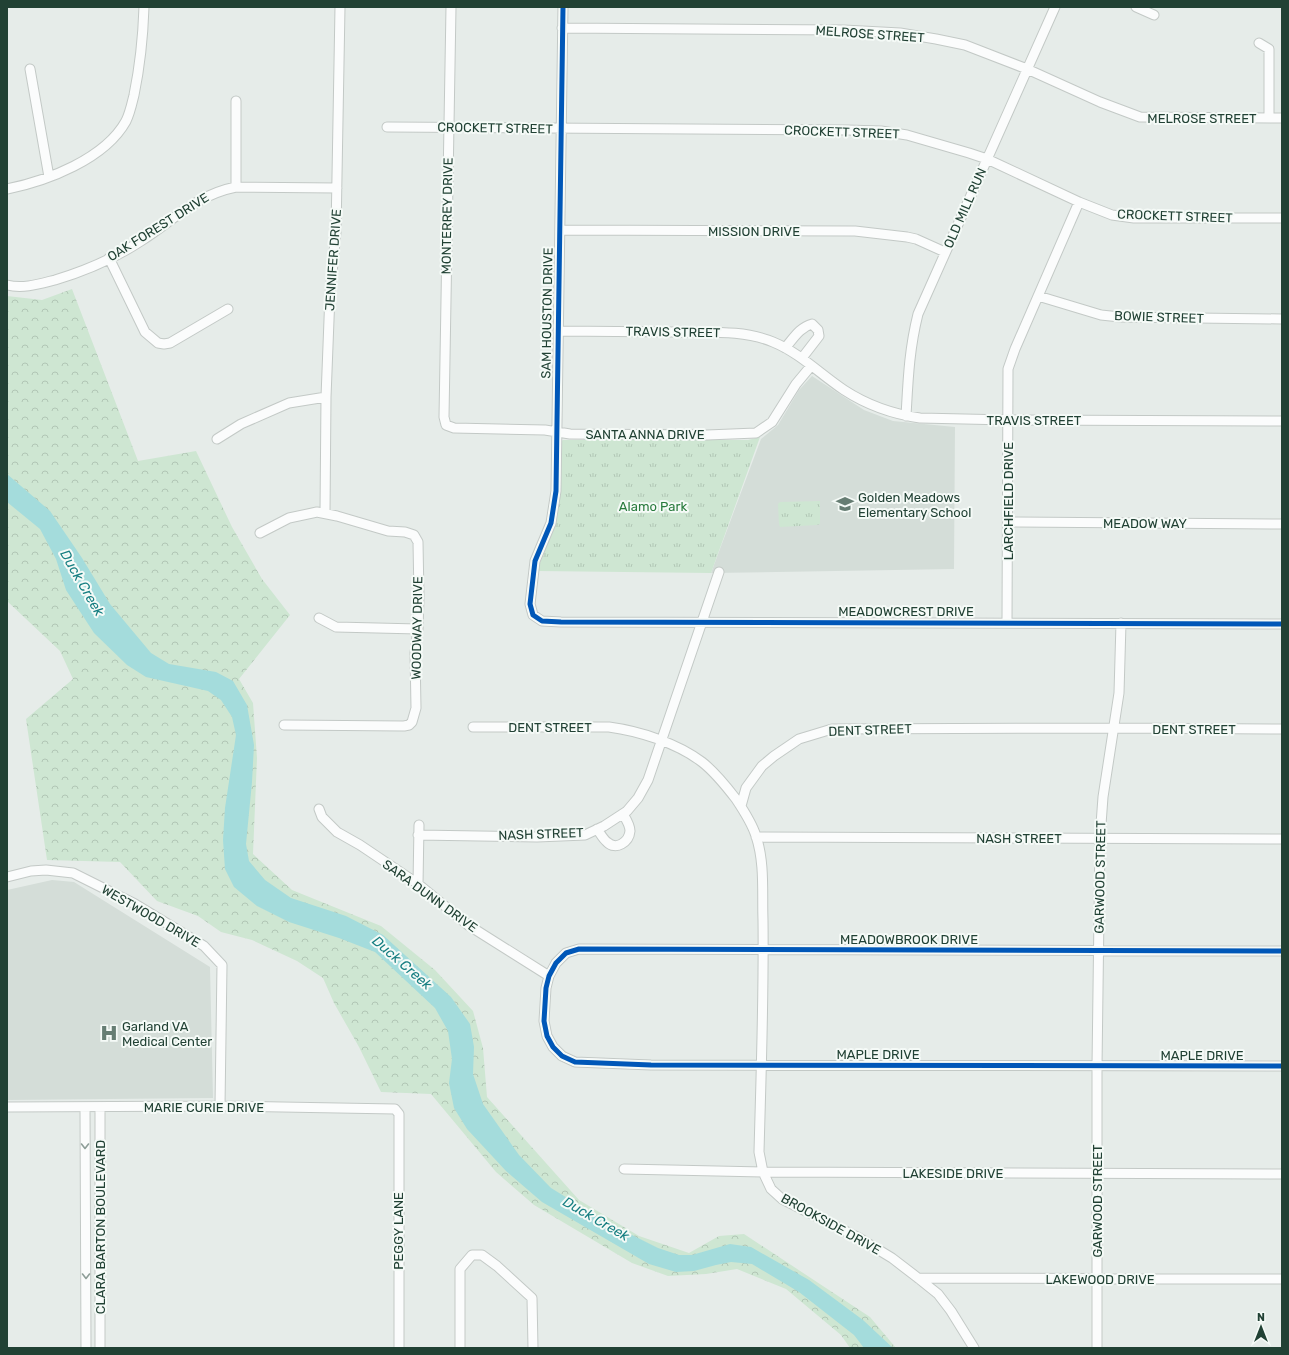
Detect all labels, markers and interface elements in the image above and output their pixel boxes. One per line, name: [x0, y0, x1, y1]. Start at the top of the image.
street label: MELROSE STREET: [815, 23, 925, 45]
street label: MELROSE STREET: [1147, 111, 1257, 126]
street label: CROCKETT STREET: [437, 119, 553, 137]
street label: CROCKETT STREET: [784, 122, 900, 142]
street label: MONTERREY DRIVE: [438, 157, 456, 275]
street label: OLD MILL RUN: [941, 166, 989, 250]
street label: OAK FOREST DRIVE: [105, 190, 212, 264]
street label: CROCKETT STREET: [1117, 206, 1233, 226]
street label: JENNIFER DRIVE: [322, 208, 344, 312]
street label: MISSION DRIVE: [708, 224, 800, 239]
street label: SAM HOUSTON DRIVE: [538, 247, 556, 379]
street label: BOWIE STREET: [1114, 308, 1205, 326]
street label: TRAVIS STREET: [625, 324, 721, 340]
street label: TRAVIS STREET: [987, 413, 1082, 428]
street label: SANTA ANNA DRIVE: [585, 427, 705, 442]
street label: LARCHFIELD DRIVE: [1001, 442, 1016, 560]
place label: Golden Meadows Elementary School: [858, 490, 971, 520]
school or university icon: Golden Meadows Elementary School: [835, 494, 855, 514]
park label: Alamo Park: [619, 499, 687, 514]
street label: MEADOW WAY: [1103, 516, 1188, 531]
water label: Duck Creek: [56, 547, 108, 620]
street label: WOODWAY DRIVE: [409, 576, 425, 680]
street label: MEADOWCREST DRIVE: [838, 604, 974, 619]
street label: DENT STREET: [508, 720, 592, 735]
street label: DENT STREET: [828, 721, 912, 739]
street label: DENT STREET: [1152, 722, 1236, 737]
street label: GARWOOD STREET: [1092, 820, 1108, 934]
street label: NASH STREET: [498, 825, 584, 843]
street label: NASH STREET: [976, 831, 1062, 846]
street label: SARA DUNN DRIVE: [380, 857, 480, 935]
street label: WESTWOOD DRIVE: [99, 882, 203, 950]
water label: Duck Creek: [369, 932, 436, 994]
street label: MEADOWBROOK DRIVE: [840, 932, 978, 947]
place label: Garland VA Medical Center: [122, 1019, 212, 1049]
hospital icon: Garland VA Medical Center: [99, 1023, 119, 1043]
street label: MAPLE DRIVE: [836, 1047, 920, 1062]
street label: MAPLE DRIVE: [1160, 1048, 1244, 1063]
street label: MARIE CURIE DRIVE: [144, 1100, 264, 1115]
street label: CLARA BARTON BOULEVARD: [93, 1140, 108, 1314]
one-way arrow: [81, 1143, 89, 1149]
street label: GARWOOD STREET: [1090, 1144, 1105, 1258]
street label: LAKESIDE DRIVE: [903, 1166, 1004, 1181]
street label: BROOKSIDE DRIVE: [779, 1190, 883, 1258]
street label: PEGGY LANE: [391, 1192, 406, 1270]
water label: Duck Creek: [560, 1193, 633, 1245]
street label: LAKEWOOD DRIVE: [1045, 1272, 1155, 1287]
one-way arrow: [81, 1273, 90, 1279]
north arrow: [1241, 1307, 1281, 1347]
text: N: [1257, 1311, 1265, 1324]

